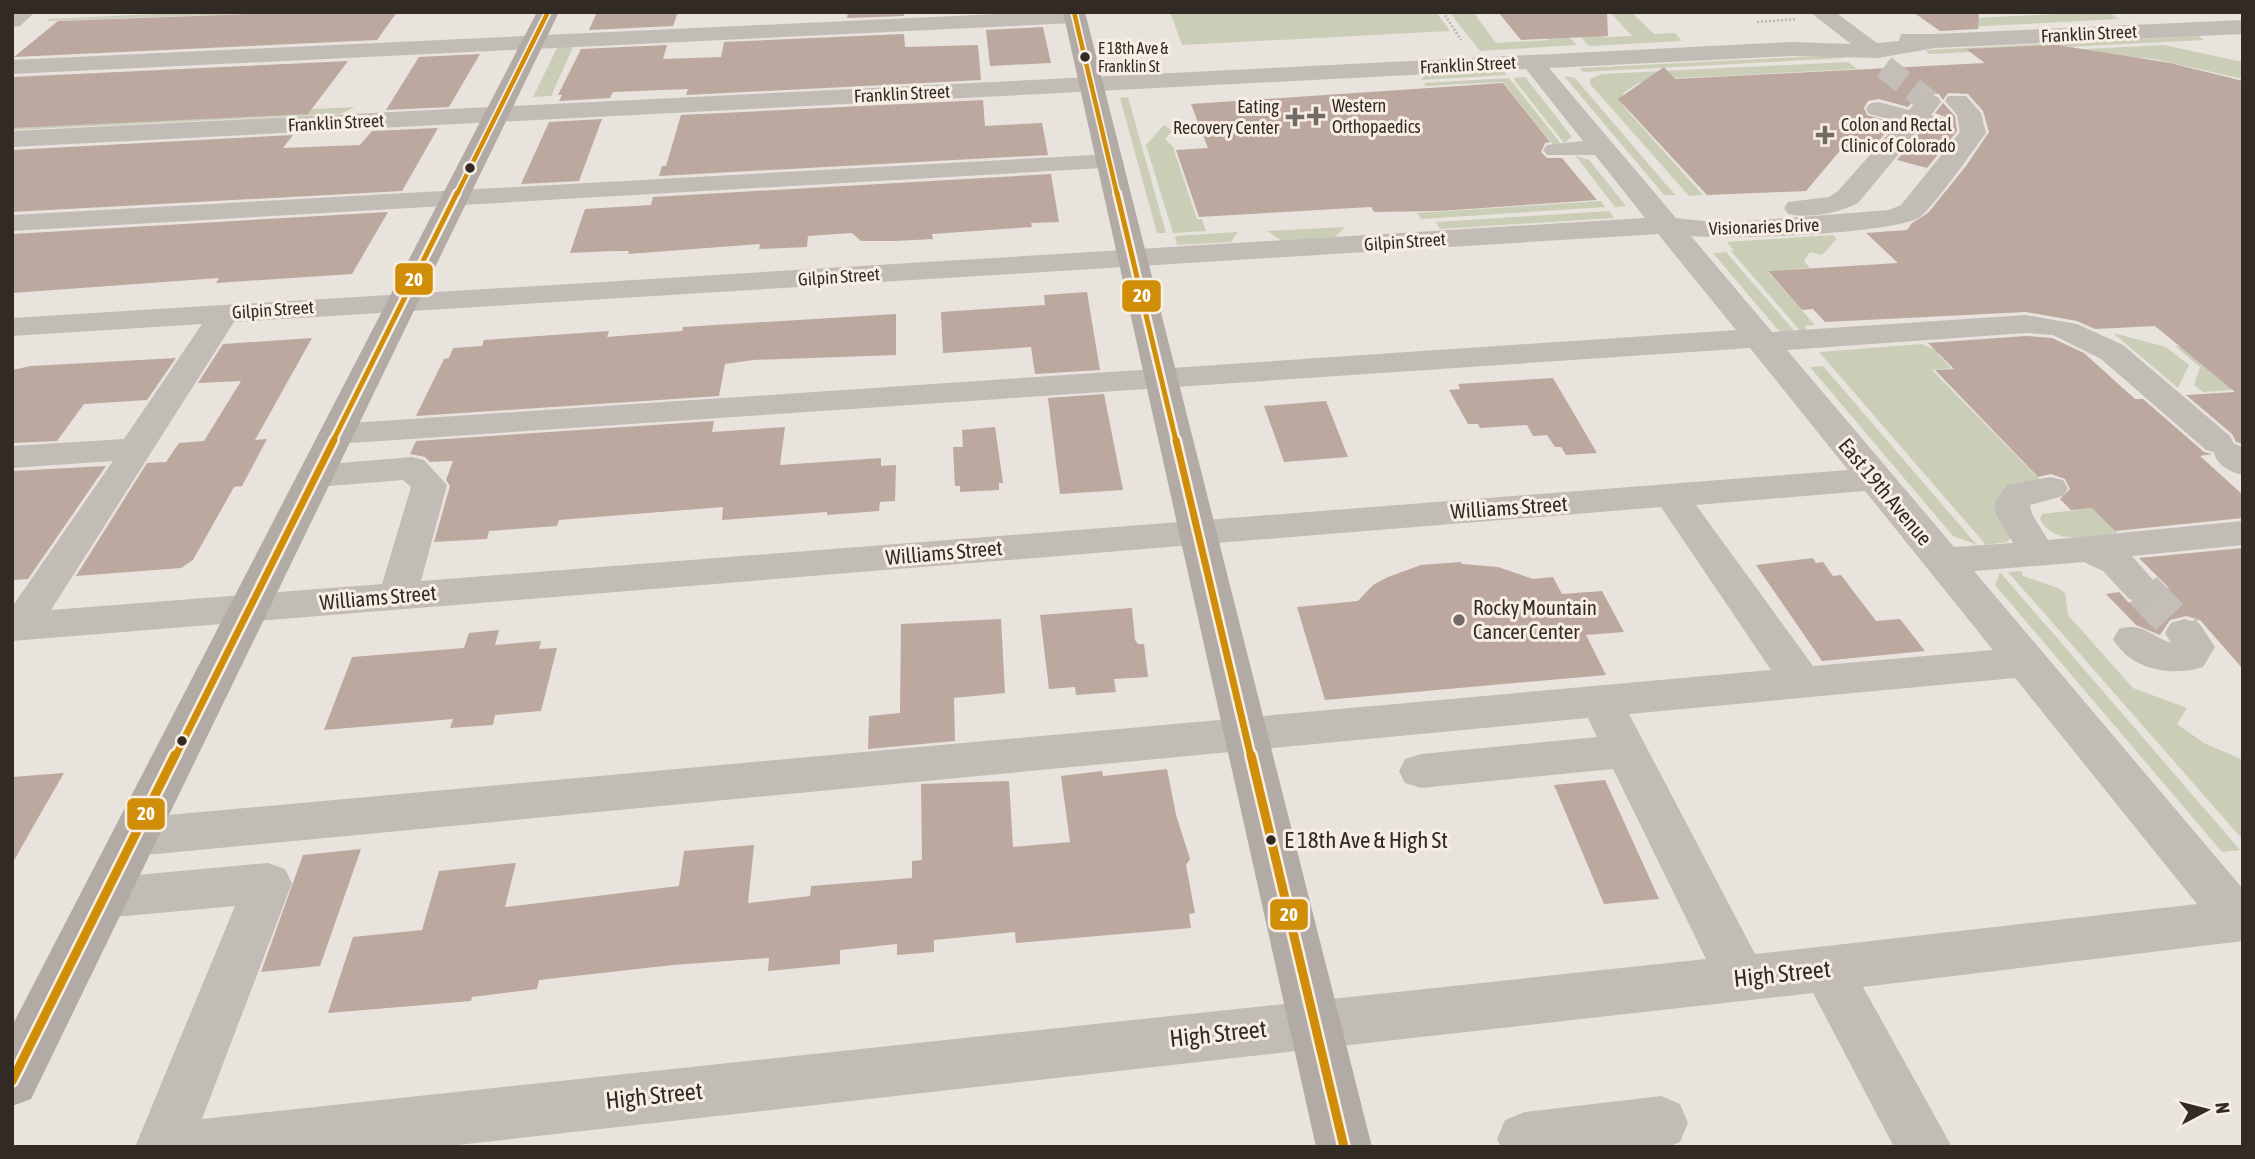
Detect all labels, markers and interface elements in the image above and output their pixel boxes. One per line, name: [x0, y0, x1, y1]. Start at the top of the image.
street label: Franklin Street: [2040, 20, 2138, 47]
place label: E 18th Ave & Franklin St: [1098, 39, 1169, 75]
marker: E 18th Ave & Franklin St: [1078, 50, 1092, 64]
street label: Franklin Street: [1419, 51, 1517, 78]
street label: Franklin Street: [853, 80, 951, 107]
place label: Western Orthopaedics: [1332, 95, 1421, 137]
place label: Eating Recovery Center: [1173, 96, 1280, 138]
marker: Western Orthopaedics: [1306, 106, 1326, 126]
marker: Eating Recovery Center: [1285, 107, 1305, 127]
street label: Franklin Street: [287, 109, 385, 136]
place label: Colon and Rectal Clinic of Colorado: [1841, 114, 1956, 156]
marker: Colon and Rectal Clinic of Colorado: [1815, 125, 1835, 145]
unlabelled marker: [463, 161, 477, 175]
street label: Visionaries Drive: [1708, 214, 1820, 239]
street label: Gilpin Street: [1363, 228, 1447, 255]
line badge: 20: [394, 262, 434, 296]
street label: Gilpin Street: [797, 263, 881, 290]
text: 20: [405, 268, 423, 290]
line badge: 20: [1121, 279, 1162, 313]
text: 20: [1133, 284, 1151, 306]
street label: Gilpin Street: [231, 296, 315, 323]
street label: East 19th Avenue: [1834, 433, 1937, 550]
street label: Williams Street: [1450, 491, 1568, 523]
street label: Williams Street: [884, 535, 1003, 569]
street label: Williams Street: [318, 580, 437, 614]
place label: Rocky Mountain Cancer Center: [1473, 595, 1597, 643]
marker: Rocky Mountain Cancer Center: [1451, 612, 1467, 628]
unlabelled marker: [175, 734, 189, 748]
line badge: 20: [126, 797, 166, 831]
text: 20: [137, 802, 155, 824]
place label: E 18th Ave & High St: [1284, 827, 1448, 853]
marker: E 18th Ave & High St: [1264, 833, 1278, 847]
line badge: 20: [1269, 898, 1309, 931]
text: 20: [1280, 903, 1298, 925]
street label: High Street: [1732, 955, 1832, 992]
street label: High Street: [1168, 1015, 1268, 1052]
north arrow: [2171, 1075, 2241, 1145]
street label: High Street: [604, 1077, 704, 1114]
text: N: [2211, 1101, 2234, 1115]

